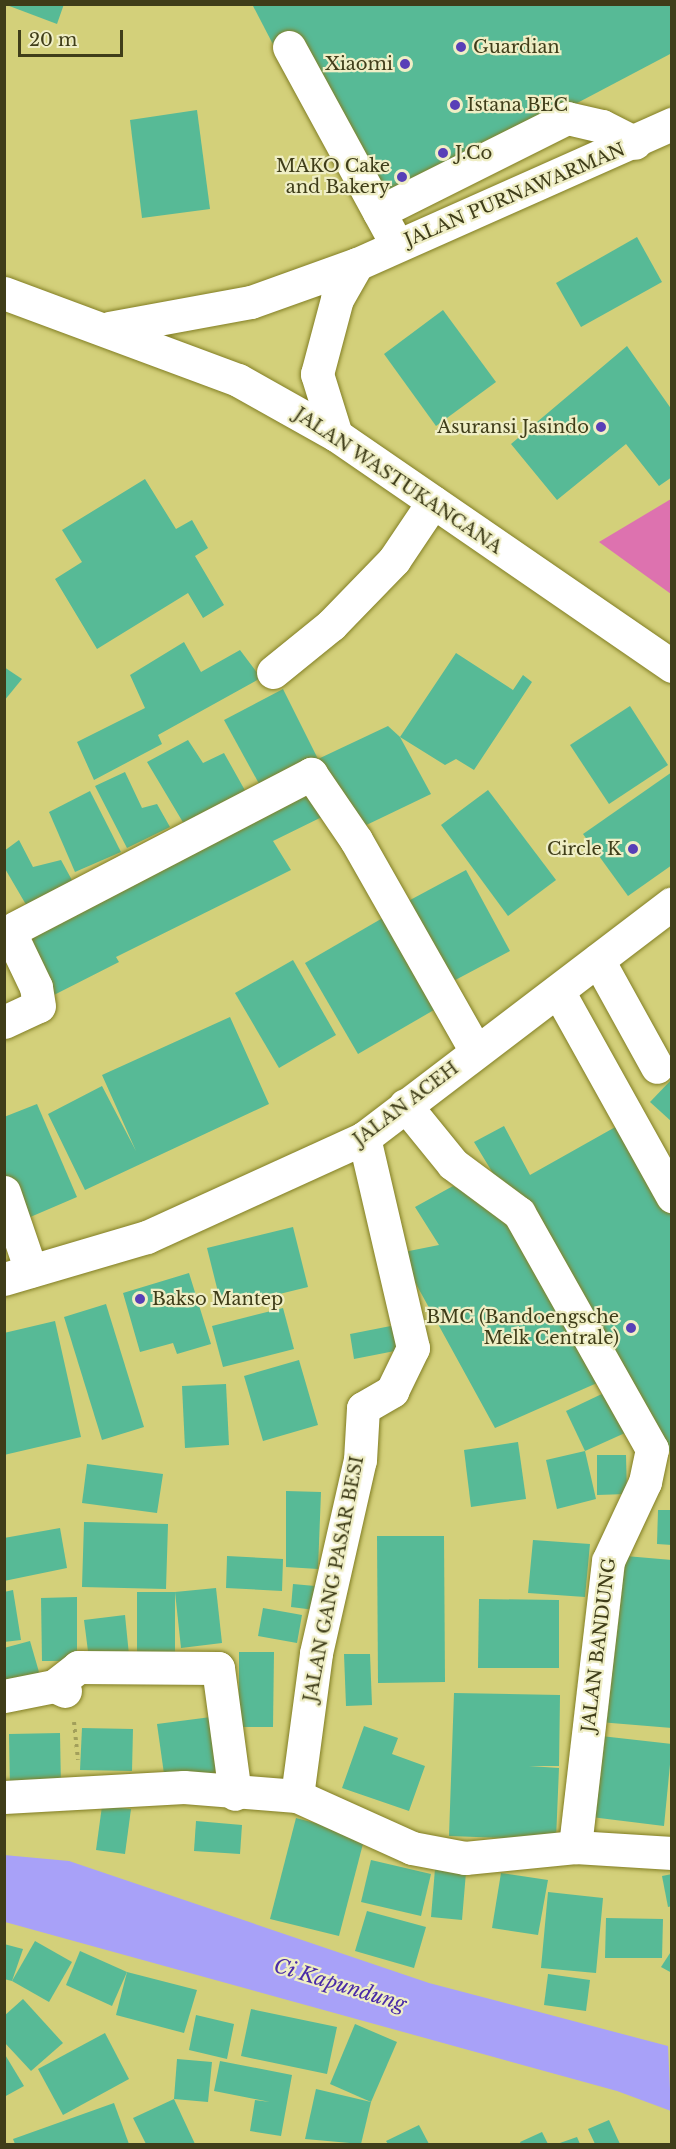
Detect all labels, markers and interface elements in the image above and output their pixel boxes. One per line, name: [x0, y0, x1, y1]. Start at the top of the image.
scale bar: [21, 18, 126, 56]
text: 20 m: [29, 29, 77, 51]
place label: Guardian: [473, 36, 560, 58]
marker: Guardian: [454, 40, 468, 54]
place label: Xiaomi: [325, 53, 393, 75]
marker: Xiaomi: [398, 57, 412, 71]
place label: Istana BEC: [467, 94, 568, 116]
marker: Istana BEC: [448, 98, 462, 112]
street label: JALAN PURNAWARMAN: [401, 139, 629, 251]
place label: J.Co: [455, 142, 492, 164]
marker: J.Co: [436, 146, 450, 160]
place label: MAKO Cake and Bakery: [276, 156, 390, 198]
marker: MAKO Cake and Bakery: [395, 170, 409, 184]
street label: JALAN WASTUKANCANA: [290, 403, 506, 559]
place label: Asuransi Jasindo: [437, 416, 589, 438]
marker: Asuransi Jasindo: [594, 420, 608, 434]
place label: Circle K: [547, 838, 621, 860]
marker: Circle K: [626, 842, 640, 856]
street label: JALAN ACEH: [349, 1057, 463, 1151]
place label: Bakso Mantep: [152, 1288, 283, 1310]
marker: Bakso Mantep: [133, 1292, 147, 1306]
place label: BMC (Bandoengsche Melk Centrale): [426, 1307, 619, 1350]
marker: BMC (Bandoengsche Melk Centrale): [624, 1321, 638, 1335]
street label: JALAN GANG PASAR BESI: [299, 1454, 369, 1704]
street label: JALAN BANDUNG: [578, 1556, 620, 1734]
water label: Ci Kapundung: [271, 1953, 409, 2017]

